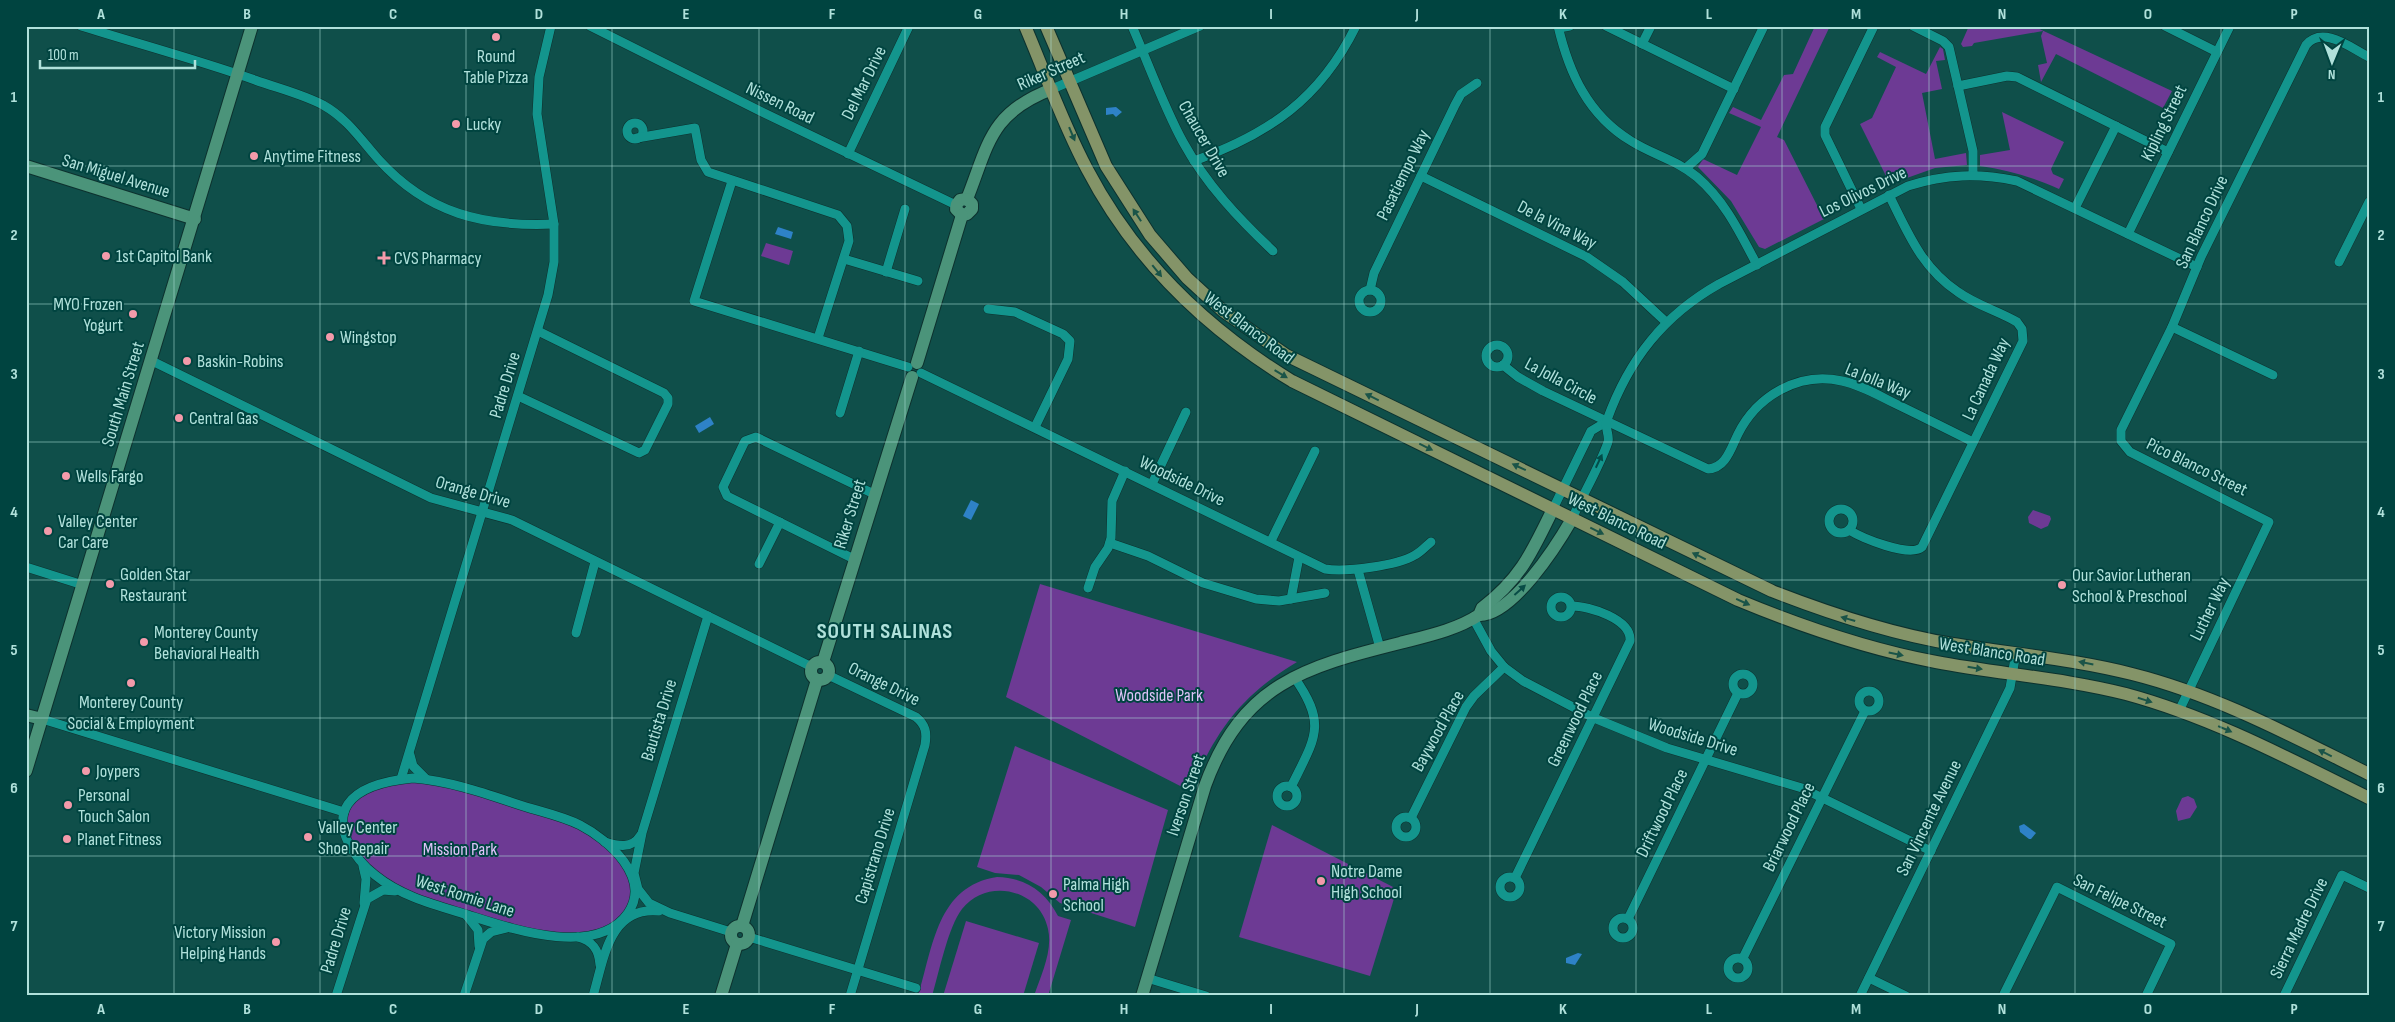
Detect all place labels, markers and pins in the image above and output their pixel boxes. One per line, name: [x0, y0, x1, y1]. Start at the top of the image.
marker: Round Table Pizza: [490, 31, 502, 43]
place label: Round Table Pizza: [464, 46, 528, 88]
place label: Lucky: [466, 114, 501, 135]
marker: Lucky: [450, 118, 462, 130]
place label: Anytime Fitness: [263, 146, 361, 167]
marker: Anytime Fitness: [248, 150, 260, 162]
place label: 1st Capitol Bank: [116, 246, 212, 267]
place label: CVS Pharmacy: [394, 248, 481, 269]
marker: 1st Capitol Bank: [100, 250, 112, 262]
marker: CVS Pharmacy: [378, 252, 390, 264]
place label: MYO Frozen Yogurt: [53, 294, 123, 336]
marker: MYO Frozen Yogurt: [127, 308, 139, 320]
place label: Wingstop: [340, 327, 397, 348]
marker: Wingstop: [324, 331, 336, 343]
place label: Baskin-Robins: [197, 351, 284, 372]
marker: Baskin-Robins: [181, 355, 193, 367]
place label: Central Gas: [189, 408, 258, 429]
marker: Central Gas: [173, 412, 185, 424]
place label: Wells Fargo: [76, 466, 143, 487]
marker: Wells Fargo: [60, 470, 72, 482]
place label: Valley Center Car Care: [58, 511, 137, 553]
marker: Valley Center Car Care: [42, 525, 54, 537]
place label: Golden Star Restaurant: [120, 564, 190, 606]
place label: Our Savior Lutheran School & Preschool: [2072, 565, 2191, 607]
marker: Golden Star Restaurant: [104, 578, 116, 590]
marker: Our Savior Lutheran School & Preschool: [2056, 579, 2068, 591]
place label: Monterey County Behavioral Health: [154, 622, 259, 664]
marker: Monterey County Behavioral Health: [138, 636, 150, 648]
marker: Monterey County Social & Employment: [125, 677, 137, 689]
place label: Monterey County Social & Employment: [68, 692, 195, 734]
place label: Joypers: [95, 761, 140, 782]
marker: Joypers: [80, 765, 92, 777]
place label: Personal Touch Salon: [78, 785, 150, 827]
marker: Personal Touch Salon: [62, 799, 74, 811]
place label: Valley Center Shoe Repair: [318, 817, 397, 859]
place label: Planet Fitness: [77, 829, 162, 850]
marker: Valley Center Shoe Repair: [302, 831, 314, 843]
marker: Planet Fitness: [61, 833, 73, 845]
place label: Notre Dame High School: [1331, 861, 1403, 903]
place label: Palma High School: [1063, 874, 1129, 916]
marker: Notre Dame High School: [1315, 875, 1327, 887]
marker: Palma High School: [1047, 888, 1059, 900]
place label: Victory Mission Helping Hands: [174, 922, 266, 964]
marker: Victory Mission Helping Hands: [270, 936, 282, 948]

